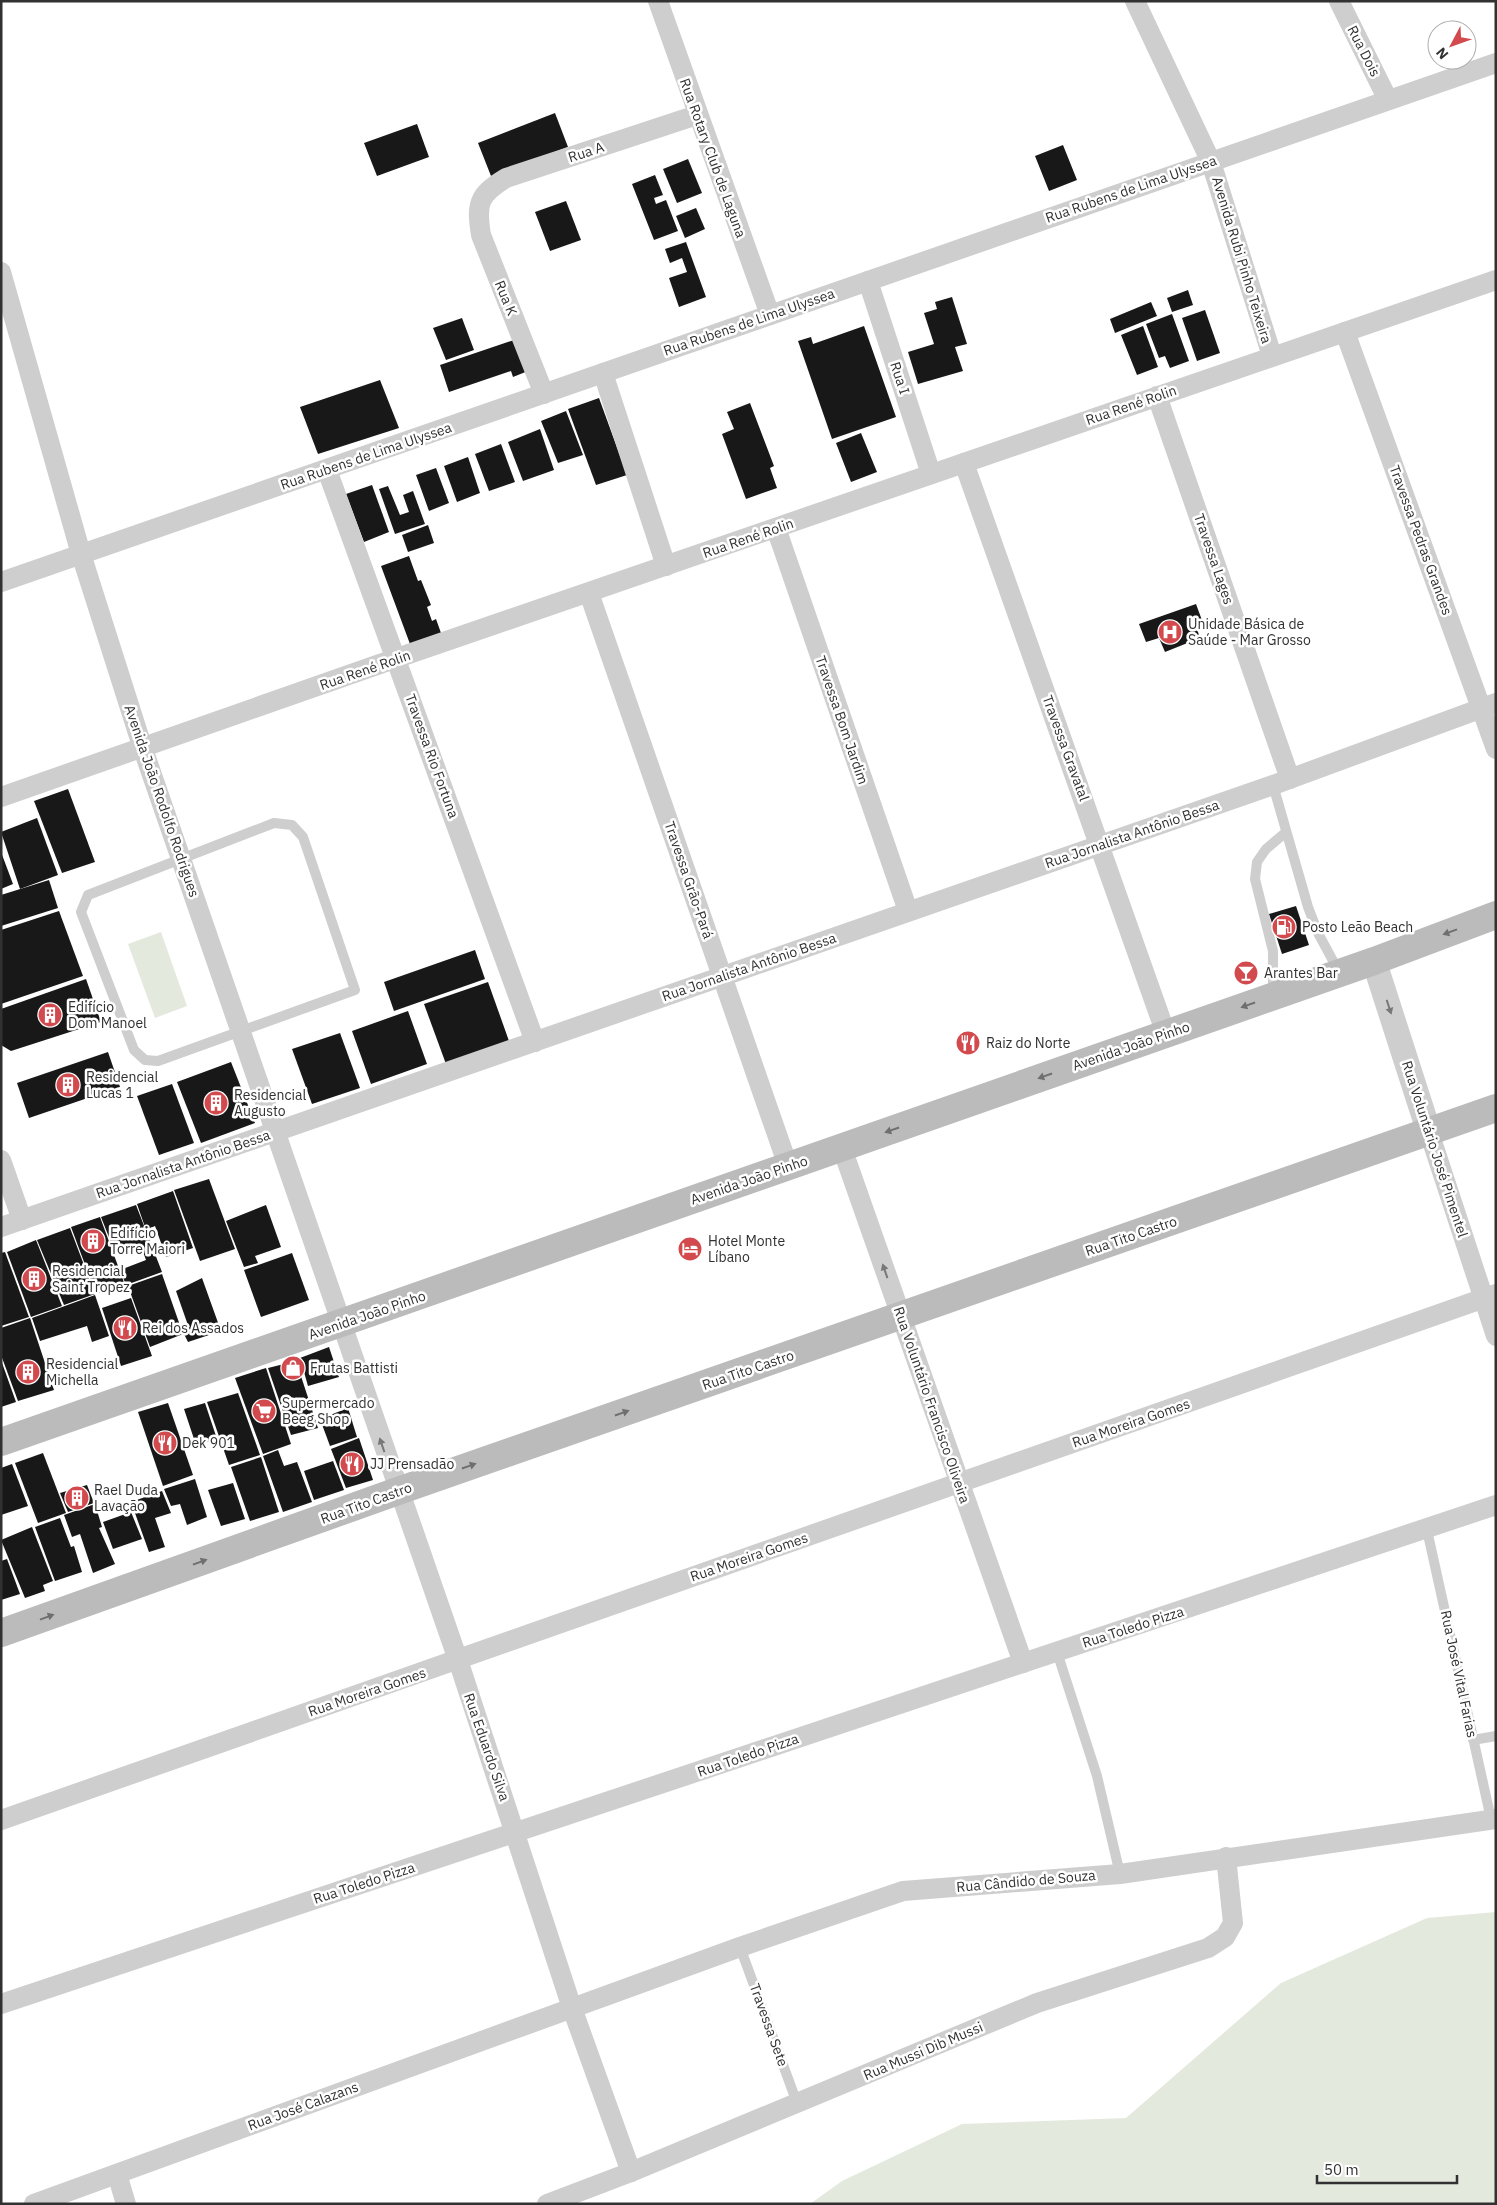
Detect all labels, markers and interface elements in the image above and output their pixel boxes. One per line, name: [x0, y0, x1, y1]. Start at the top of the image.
north arrow: [1427, 20, 1477, 70]
street label: Rua Dois: [1343, 22, 1385, 80]
text: N: [1432, 44, 1452, 63]
street label: Rua Rotary Club de Laguna: [676, 76, 750, 241]
street label: Rua A: [566, 138, 606, 166]
street label: Rua Rubens de Lima Ulyssea: [1043, 151, 1219, 227]
street label: Avenida Rubi Pinho Teixeira: [1208, 174, 1276, 346]
street label: Rua K: [491, 278, 521, 318]
street label: Rua Rubens de Lima Ulyssea: [661, 284, 837, 360]
street label: Rua I: [886, 359, 914, 397]
street label: Rua René Rolin: [1083, 381, 1179, 429]
street label: Rua Rubens de Lima Ulyssea: [278, 418, 454, 494]
street label: Travessa Pedras Grandes: [1385, 463, 1457, 618]
street label: Travessa Lages: [1190, 511, 1238, 607]
street label: Rua René Rolin: [700, 514, 796, 562]
place label: Unidade Básica de Saúde - Mar Grosso: [1188, 615, 1311, 649]
hospital icon: Unidade Básica de Saúde - Mar Grosso: [1157, 619, 1183, 645]
street label: Rua René Rolin: [317, 646, 413, 694]
street label: Travessa Bom Jardim: [812, 653, 872, 787]
street label: Travessa Rio Fortuna: [401, 691, 463, 821]
street label: Travessa Gravatal: [1039, 693, 1094, 804]
street label: Avenida João Rodolfo Rodrigues: [121, 702, 203, 900]
street label: Rua Jornalista Antônio Bessa: [1043, 796, 1222, 872]
street label: Travessa Grão-Pará: [660, 819, 718, 941]
fuel station icon: Posto Leão Beach: [1271, 914, 1297, 940]
place label: Posto Leão Beach: [1302, 918, 1413, 936]
one-way arrow: [1442, 928, 1457, 936]
street label: Rua Jornalista Antônio Bessa: [660, 929, 839, 1005]
bar icon: Arantes Bar: [1233, 960, 1259, 986]
place label: Arantes Bar: [1264, 964, 1338, 982]
place label: Edifício Dom Manoel: [68, 998, 147, 1032]
one-way arrow: [1385, 1000, 1393, 1015]
building icon: Edifício Dom Manoel: [37, 1002, 63, 1028]
one-way arrow: [1240, 1002, 1255, 1009]
street label: Avenida João Pinho: [1070, 1017, 1192, 1075]
restaurant icon: Raiz do Norte: [955, 1030, 981, 1056]
place label: Raiz do Norte: [986, 1034, 1071, 1052]
street label: Rua Voluntário José Pimentel: [1398, 1058, 1472, 1240]
place label: Residencial Lucas 1: [86, 1068, 159, 1102]
building icon: Residencial Lucas 1: [55, 1072, 81, 1098]
one-way arrow: [1037, 1072, 1052, 1080]
place label: Residencial Augusto: [234, 1086, 307, 1120]
building icon: Residencial Augusto: [203, 1090, 229, 1116]
street label: Rua Jornalista Antônio Bessa: [94, 1126, 273, 1202]
one-way arrow: [884, 1127, 899, 1134]
street label: Avenida João Pinho: [688, 1151, 810, 1209]
street label: Rua Tito Castro: [1083, 1212, 1179, 1260]
place label: Edifício Torre Maiori: [110, 1224, 185, 1258]
building icon: Edifício Torre Maiori: [80, 1228, 106, 1254]
place label: Hotel Monte Líbano: [708, 1232, 785, 1266]
hotel icon: Hotel Monte Líbano: [677, 1236, 703, 1262]
place label: Residencial Saint Tropez: [52, 1262, 130, 1296]
one-way arrow: [881, 1263, 888, 1278]
building icon: Residencial Saint Tropez: [21, 1266, 47, 1292]
street label: Avenida João Pinho: [306, 1286, 428, 1344]
street label: Rua Voluntário Francisco Oliveira: [890, 1304, 974, 1506]
restaurant icon: Rei dos Assados: [112, 1315, 138, 1341]
place label: Rei dos Assados: [142, 1319, 244, 1337]
street label: Rua Tito Castro: [700, 1346, 796, 1394]
place label: Residencial Michella: [46, 1355, 119, 1389]
shop icon: Frutas Battisti: [280, 1355, 306, 1381]
building icon: Residencial Michella: [15, 1359, 41, 1385]
place label: Frutas Battisti: [310, 1359, 398, 1377]
place label: Supermercado Beeg Shop: [282, 1394, 375, 1428]
street label: Rua Moreira Gomes: [1070, 1394, 1192, 1452]
supermarket icon: Supermercado Beeg Shop: [251, 1398, 277, 1424]
one-way arrow: [615, 1409, 630, 1417]
restaurant icon: Dek 901: [152, 1430, 178, 1456]
place label: Dek 901: [182, 1434, 235, 1452]
one-way arrow: [378, 1437, 386, 1452]
restaurant icon: JJ Prensadão: [339, 1451, 365, 1477]
place label: JJ Prensadão: [370, 1455, 454, 1473]
one-way arrow: [461, 1462, 476, 1470]
street label: Rua Tito Castro: [318, 1478, 414, 1528]
place label: Rael Duda Lavação: [94, 1481, 159, 1515]
building icon: Rael Duda Lavação: [64, 1485, 90, 1511]
street label: Rua Moreira Gomes: [688, 1528, 810, 1586]
one-way arrow: [193, 1558, 208, 1566]
street label: Rua Toledo Pizza: [1080, 1602, 1187, 1652]
street label: Rua José Vital Farias: [1437, 1609, 1481, 1739]
one-way arrow: [40, 1613, 55, 1621]
street label: Rua Moreira Gomes: [306, 1663, 428, 1721]
street label: Rua Eduardo Silva: [460, 1691, 514, 1804]
street label: Rua Toledo Pizza: [695, 1729, 801, 1781]
street label: Rua Toledo Pizza: [311, 1858, 418, 1908]
street label: Rua Cândido de Souza: [956, 1866, 1097, 1896]
street label: Travessa Sete: [746, 1981, 792, 2069]
street label: Rua Mussi Dib Mussi: [861, 2018, 985, 2084]
street label: Rua José Calazans: [245, 2078, 361, 2134]
scale bar: [1317, 2152, 1457, 2184]
text: 50 m: [1324, 2160, 1359, 2179]

